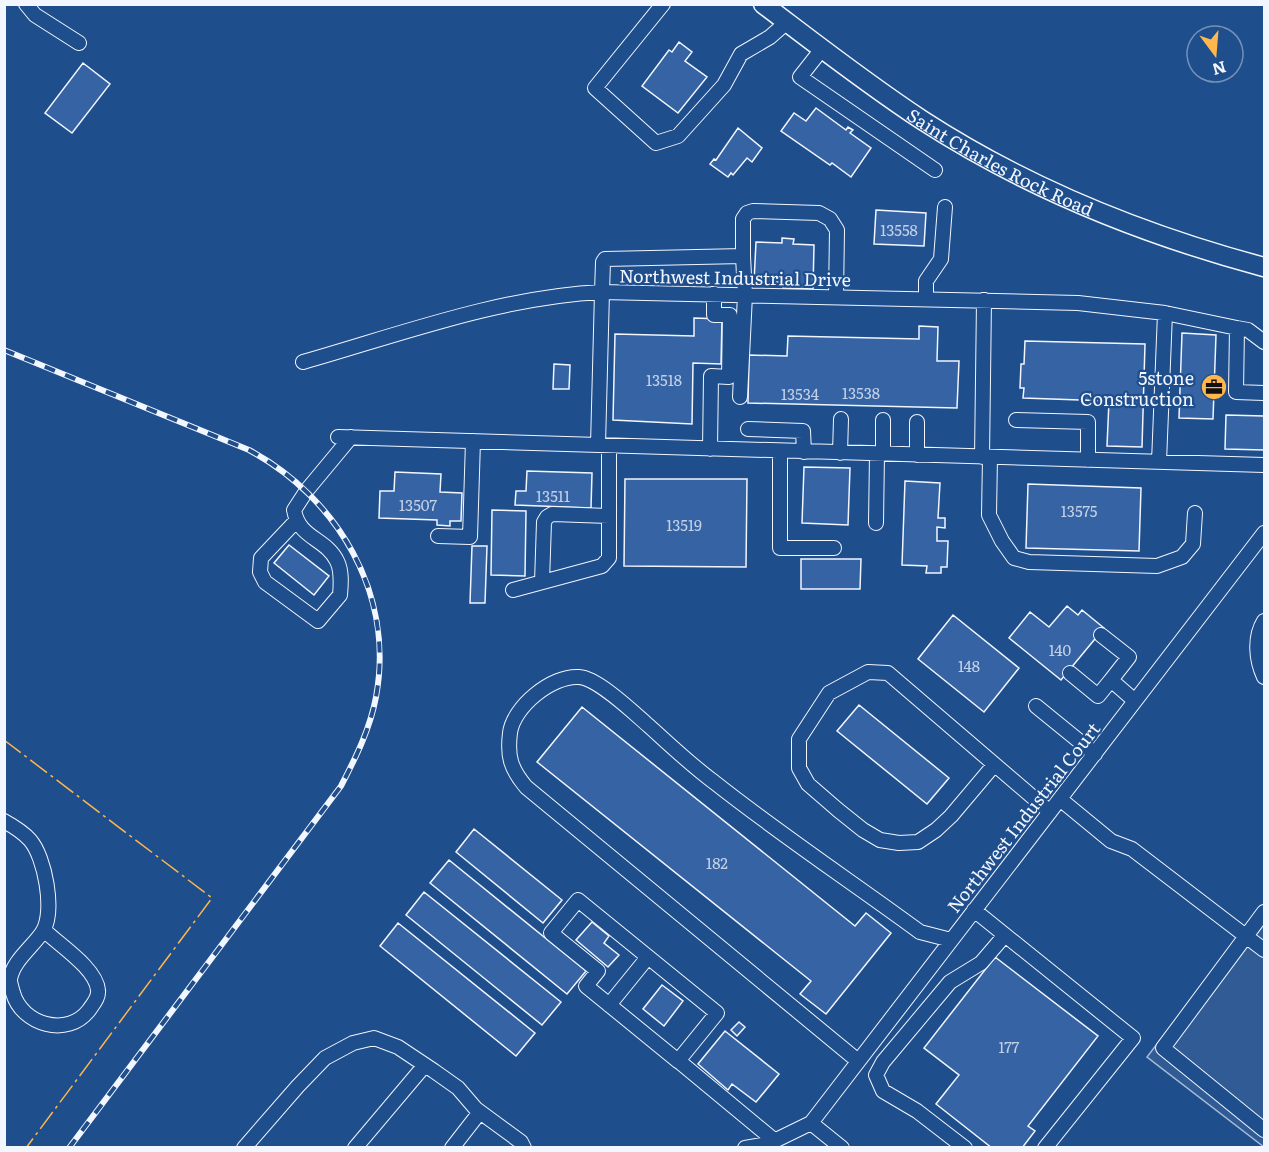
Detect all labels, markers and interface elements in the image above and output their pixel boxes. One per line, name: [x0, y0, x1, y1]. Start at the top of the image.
north arrow: [1185, 24, 1245, 84]
text: N: [1210, 56, 1229, 83]
street label: Saint Charles Rock Road: [902, 101, 1098, 222]
house number: 13558: [880, 218, 918, 241]
street label: Northwest Industrial Drive: [619, 261, 851, 293]
place label: 5stone Construction: [1080, 364, 1194, 412]
house number: 13518: [646, 368, 682, 391]
office icon: 5stone Construction: [1199, 372, 1229, 402]
house number: 13538: [842, 381, 880, 404]
house number: 13534: [781, 382, 819, 405]
house number: 13511: [536, 484, 570, 507]
house number: 13507: [399, 493, 437, 516]
house number: 13575: [1061, 499, 1098, 522]
house number: 13519: [666, 513, 702, 536]
house number: 140: [1049, 638, 1072, 661]
house number: 148: [958, 654, 980, 677]
street label: Northwest Industrial Court: [940, 716, 1106, 918]
house number: 182: [706, 851, 728, 874]
house number: 177: [999, 1035, 1020, 1058]

